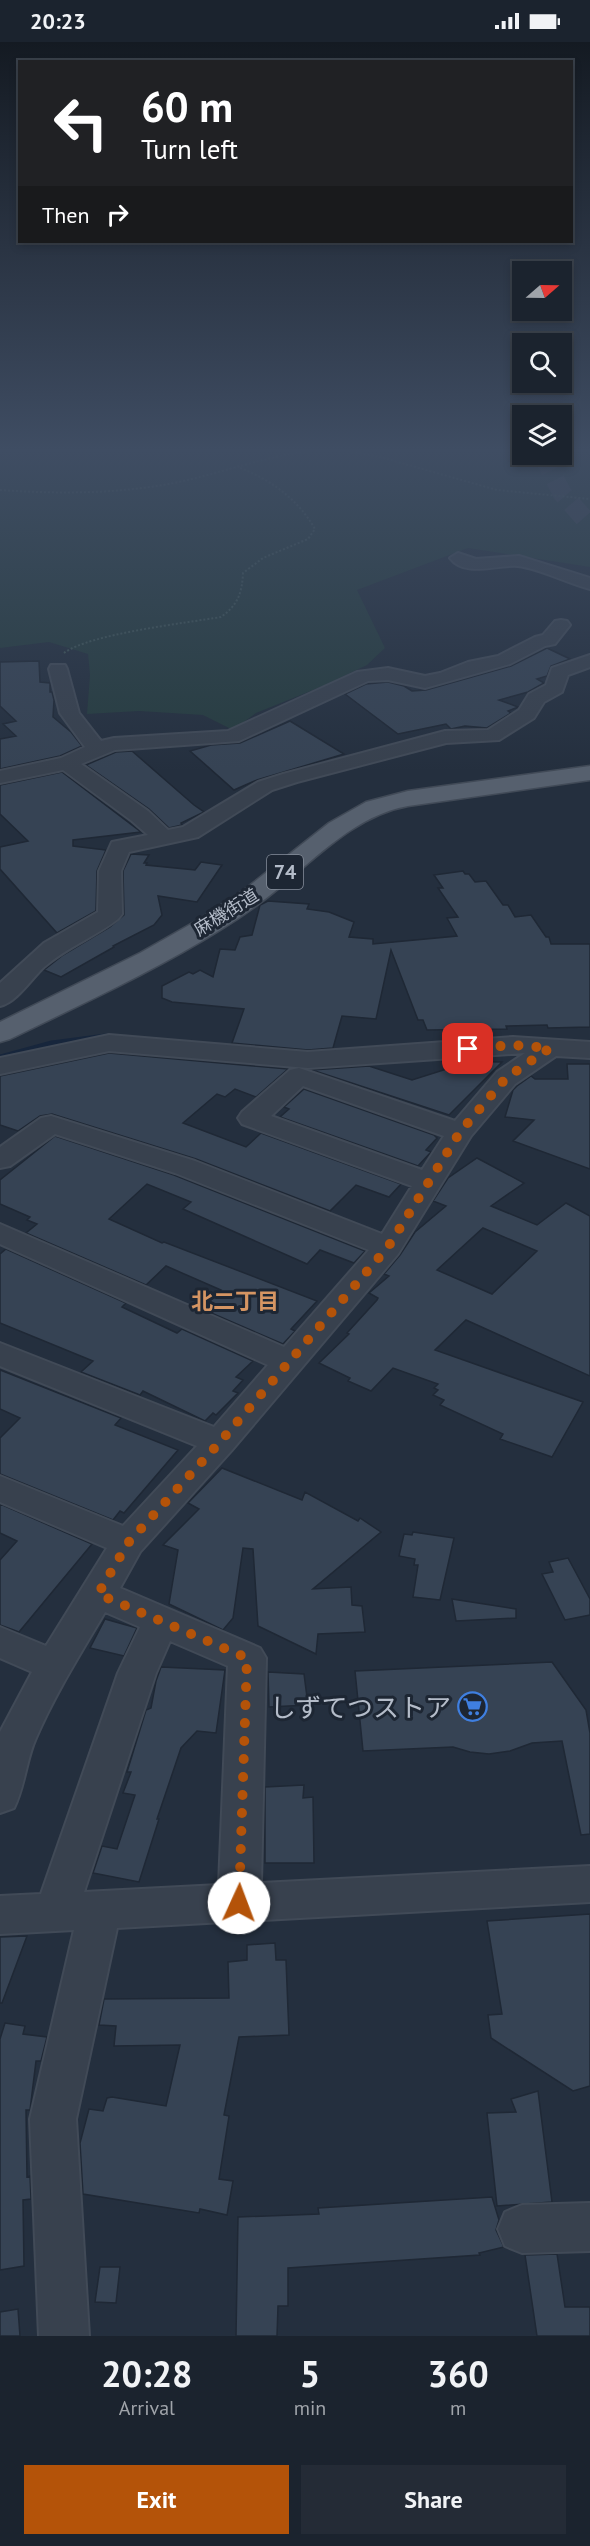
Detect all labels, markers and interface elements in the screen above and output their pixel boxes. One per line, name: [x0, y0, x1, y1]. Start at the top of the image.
text: 20:23: [30, 7, 86, 35]
text: 60 m: [141, 79, 233, 134]
icon: left: [42, 84, 120, 162]
text: Turn left: [141, 132, 238, 166]
icon: right: [101, 198, 134, 231]
text: Then: [42, 201, 89, 229]
north arrow: [512, 261, 572, 321]
map controls: [512, 261, 572, 465]
button: search: [512, 333, 572, 393]
button: layers: [512, 405, 572, 465]
road number: 74: [267, 855, 303, 889]
street label: 麻機街道: [189, 883, 263, 941]
pin: [442, 1023, 493, 1074]
icon: arrive: [451, 1032, 484, 1065]
district label: 北二丁目: [191, 1287, 279, 1315]
place label: しずてつストア: [270, 1691, 451, 1724]
supermarket icon: しずてつストア: [456, 1691, 488, 1723]
position arrow: [207, 1871, 271, 1935]
text: 20:28: [101, 2350, 193, 2397]
text: 5: [300, 2350, 320, 2397]
text: 360: [428, 2350, 489, 2397]
text: Arrival: [119, 2395, 175, 2421]
text: min: [294, 2395, 326, 2421]
text: m: [450, 2395, 466, 2421]
button: Exit: [24, 2465, 289, 2534]
button: Share: [301, 2465, 566, 2534]

